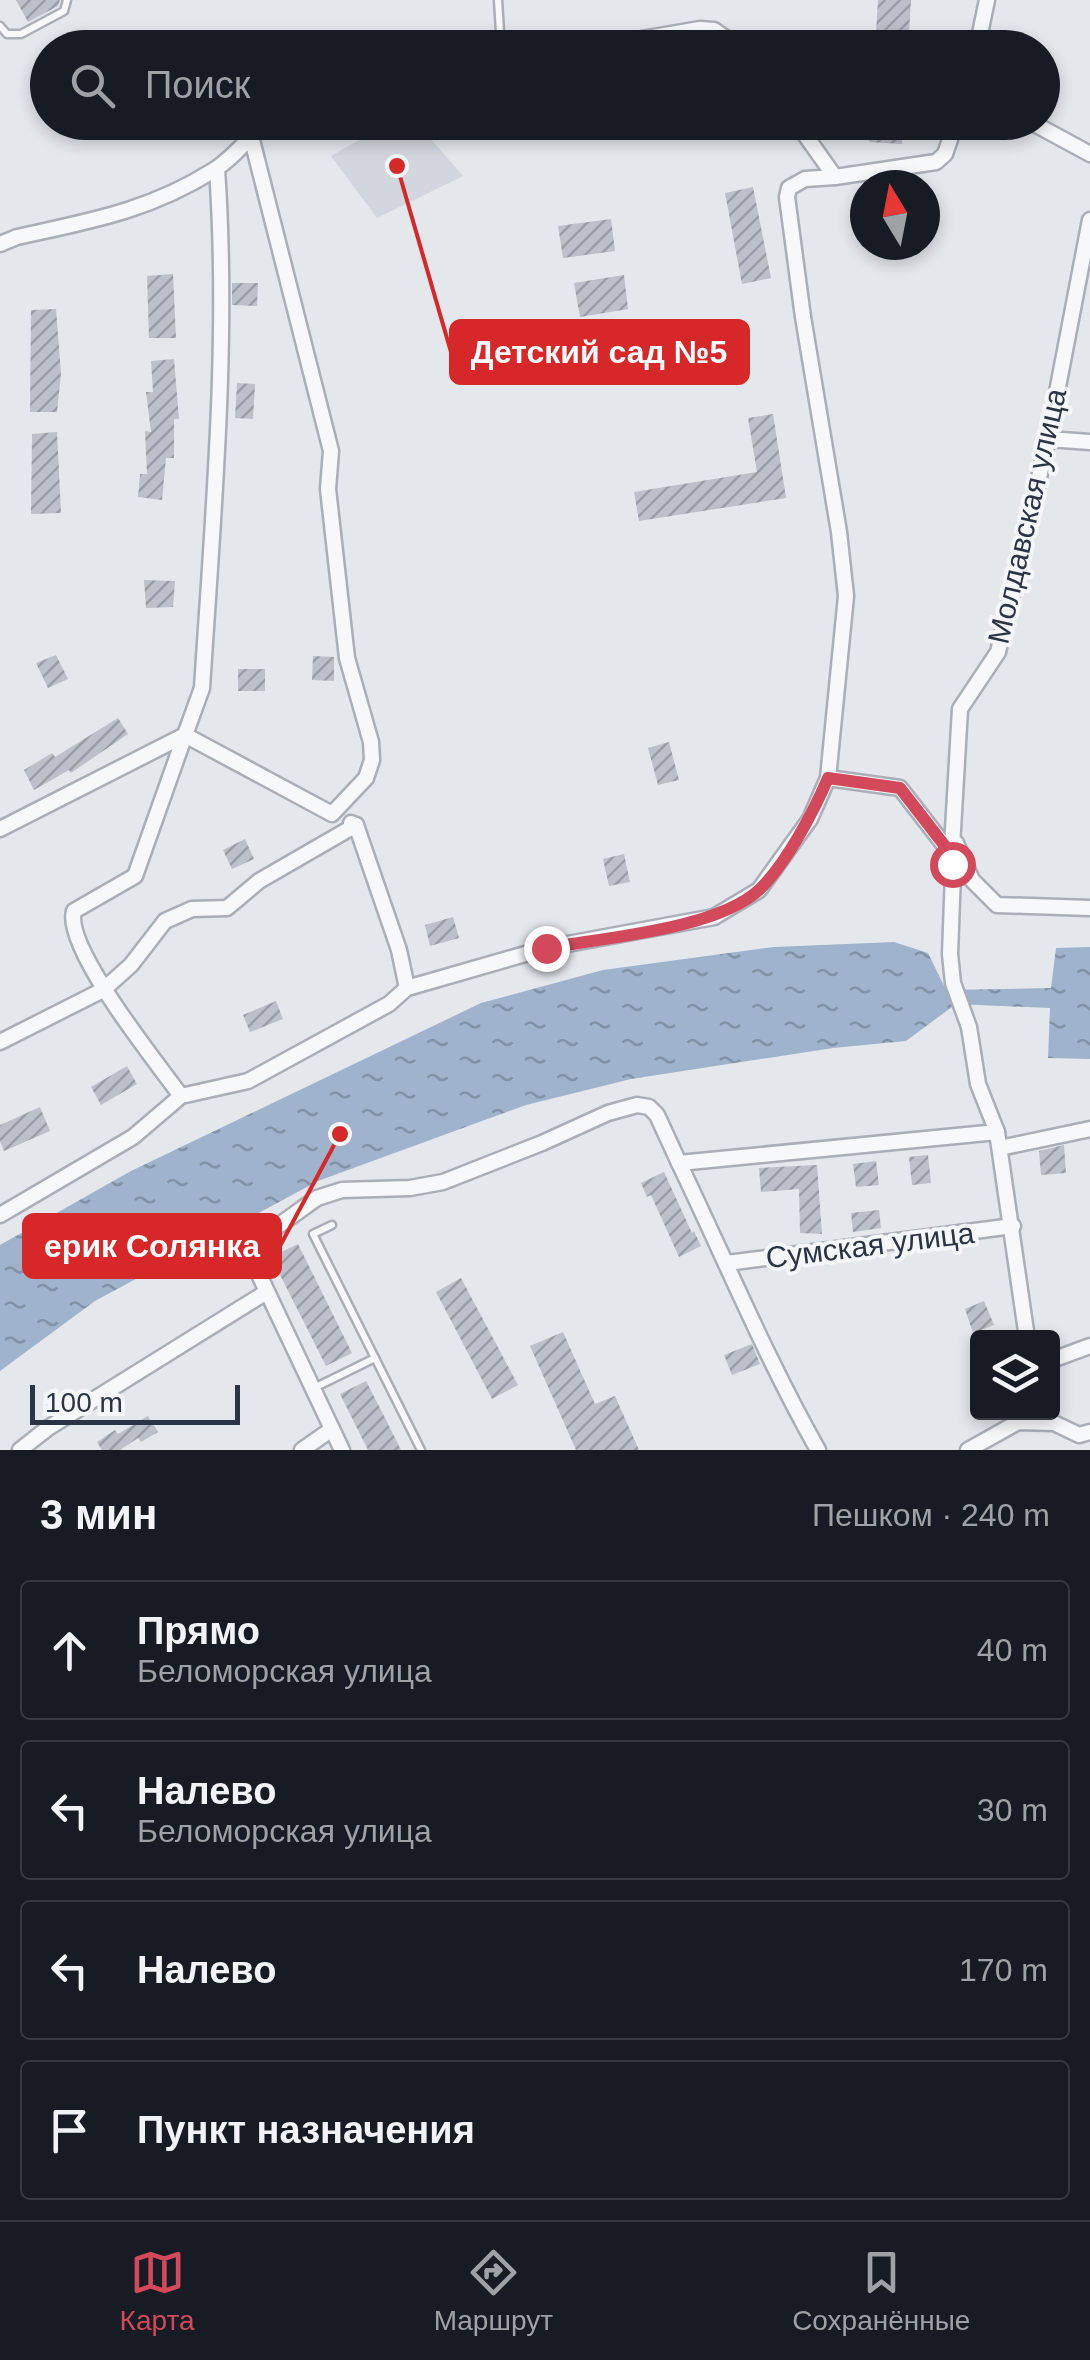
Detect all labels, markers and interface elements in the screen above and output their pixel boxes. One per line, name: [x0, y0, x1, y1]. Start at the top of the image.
search box: [30, 30, 1060, 140]
icon: search: [65, 58, 120, 113]
text: Поиск: [145, 64, 250, 106]
north arrow: [850, 170, 940, 260]
callout: Детский сад №5: [451, 321, 748, 383]
text: Детский сад №5: [471, 334, 727, 370]
street label: Молдавская улица: [982, 385, 1073, 647]
route start: [930, 842, 976, 888]
route end: [524, 926, 570, 972]
callout: ерик Солянка: [24, 1215, 280, 1277]
street label: Сумская улица: [764, 1216, 976, 1274]
text: ерик Солянка: [44, 1228, 260, 1264]
map controls: [970, 1330, 1060, 1420]
button: layers: [970, 1330, 1060, 1420]
scale bar: [30, 1380, 240, 1424]
text: 100 m: [45, 1387, 123, 1418]
text: 3 мин: [40, 1491, 157, 1538]
text: Пешком · 240 m: [812, 1497, 1050, 1533]
text: Прямо: [137, 1610, 260, 1652]
icon: ahead: [42, 1623, 97, 1678]
text: 40 m: [977, 1632, 1048, 1668]
text: Беломорская улица: [137, 1653, 432, 1689]
text: Налево: [137, 1770, 276, 1812]
icon: left: [42, 1783, 97, 1838]
text: 30 m: [977, 1792, 1048, 1828]
text: Беломорская улица: [137, 1813, 432, 1849]
icon: left: [42, 1943, 97, 1998]
text: Налево: [137, 1949, 276, 1991]
text: 170 m: [959, 1952, 1048, 1988]
icon: arrive: [42, 2103, 97, 2158]
text: Пункт назначения: [137, 2109, 475, 2151]
tab: Карта: [120, 2245, 195, 2337]
tab: Маршрут: [434, 2245, 553, 2337]
tab: Сохранённые: [792, 2245, 970, 2337]

